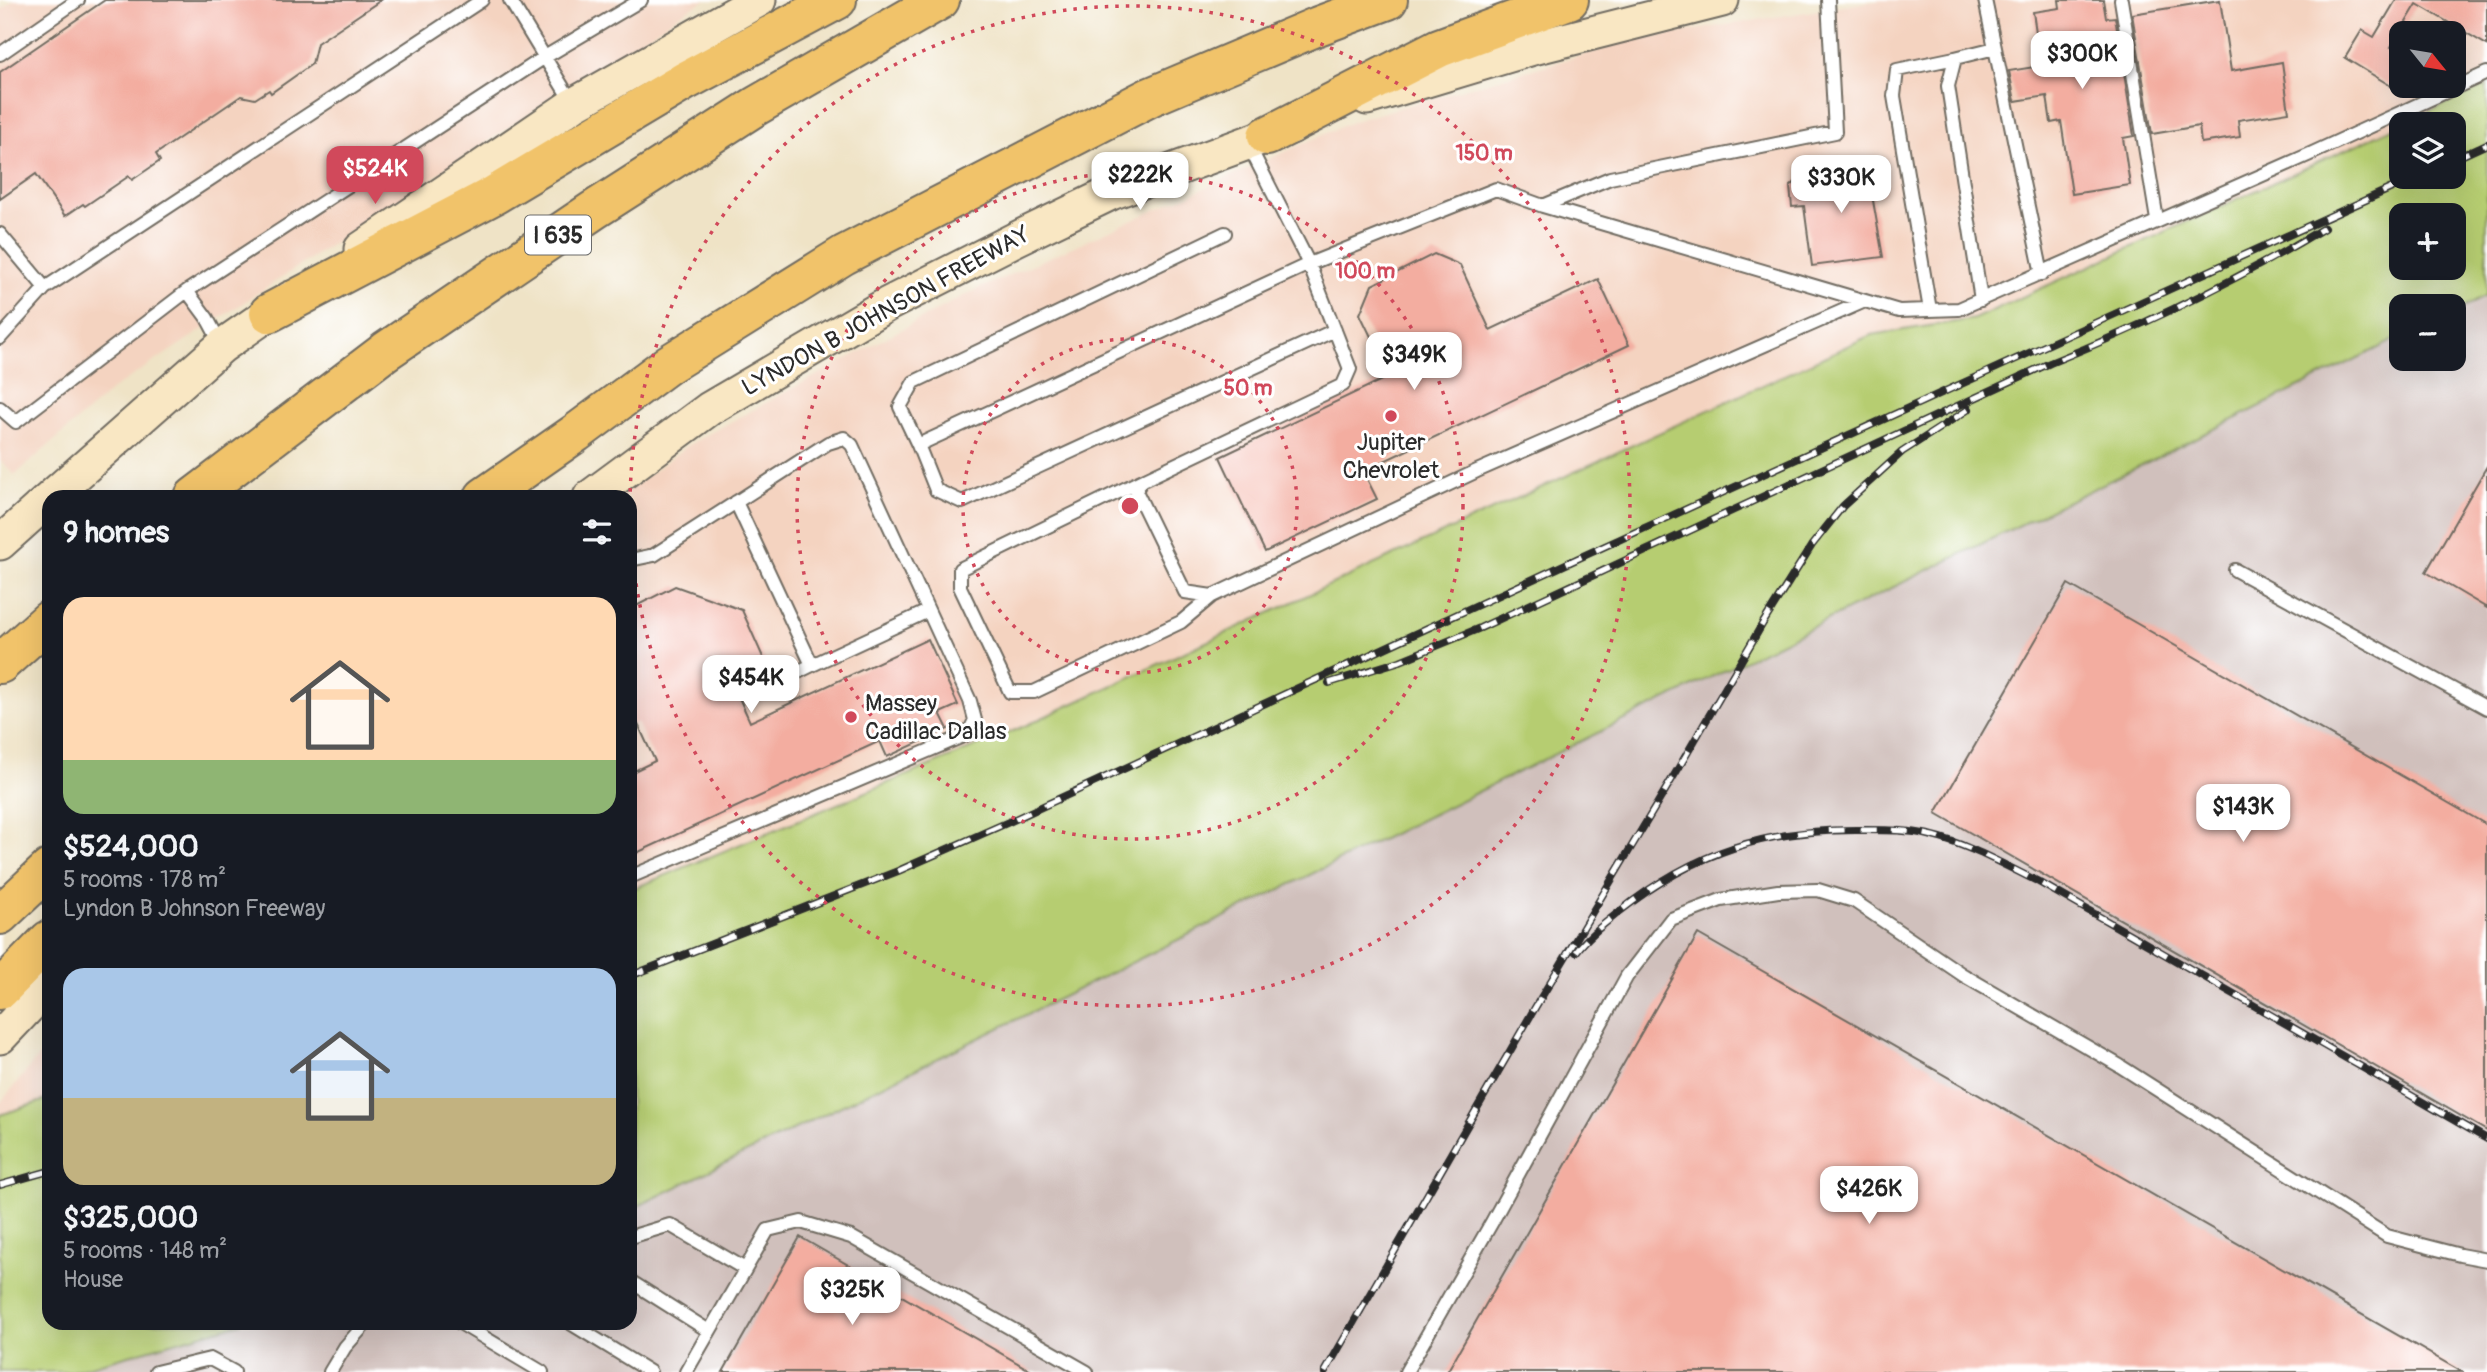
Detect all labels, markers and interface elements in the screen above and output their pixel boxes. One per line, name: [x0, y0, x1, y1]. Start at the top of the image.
north arrow: [2389, 21, 2466, 98]
map controls: [2389, 21, 2466, 371]
pin: $300K: [2033, 32, 2131, 91]
text: $300K: [2047, 39, 2117, 68]
button: layers: [2389, 112, 2466, 189]
text: 150 m: [1455, 140, 1513, 167]
pin: $524K: [326, 146, 424, 206]
pin: $222K: [1091, 152, 1189, 212]
text: $524K: [343, 154, 408, 183]
pin: $330K: [1792, 156, 1890, 215]
text: $222K: [1108, 160, 1172, 189]
text: $330K: [1807, 163, 1875, 192]
button: +: [2389, 203, 2466, 280]
road number: I 635: [525, 216, 591, 254]
street label: LYNDON B JOHNSON FREEWAY: [737, 220, 1035, 402]
text: 100 m: [1335, 258, 1395, 285]
button: −: [2389, 294, 2466, 371]
pin: $349K: [1365, 332, 1463, 392]
text: $349K: [1382, 340, 1446, 369]
text: 50 m: [1224, 375, 1273, 402]
marker: Jupiter Chevrolet: [1383, 408, 1399, 424]
place label: Jupiter Chevrolet: [1343, 428, 1440, 485]
centre of rings: [1118, 494, 1142, 518]
icon: filters: [578, 513, 616, 551]
text: 9 homes: [63, 514, 169, 551]
icon: home: [277, 642, 403, 768]
pin: $454K: [702, 656, 800, 715]
text: $454K: [718, 663, 784, 692]
place label: Massey Cadillac Dallas: [865, 689, 1007, 746]
marker: Massey Cadillac Dallas: [843, 709, 859, 725]
pin: $143K: [2194, 784, 2292, 844]
text: $143K: [2212, 792, 2274, 821]
text: $524,000: [63, 828, 199, 865]
text: 5 rooms · 178 m²: [63, 865, 226, 894]
text: Lyndon B Johnson Freeway: [63, 894, 325, 923]
icon: home: [277, 1013, 403, 1139]
pin: $426K: [1820, 1166, 1918, 1226]
text: $426K: [1836, 1174, 1902, 1203]
text: $325,000: [63, 1199, 198, 1236]
text: 5 rooms · 148 m²: [63, 1236, 227, 1265]
text: House: [63, 1265, 123, 1294]
pin: $325K: [803, 1268, 901, 1327]
text: $325K: [820, 1275, 884, 1304]

